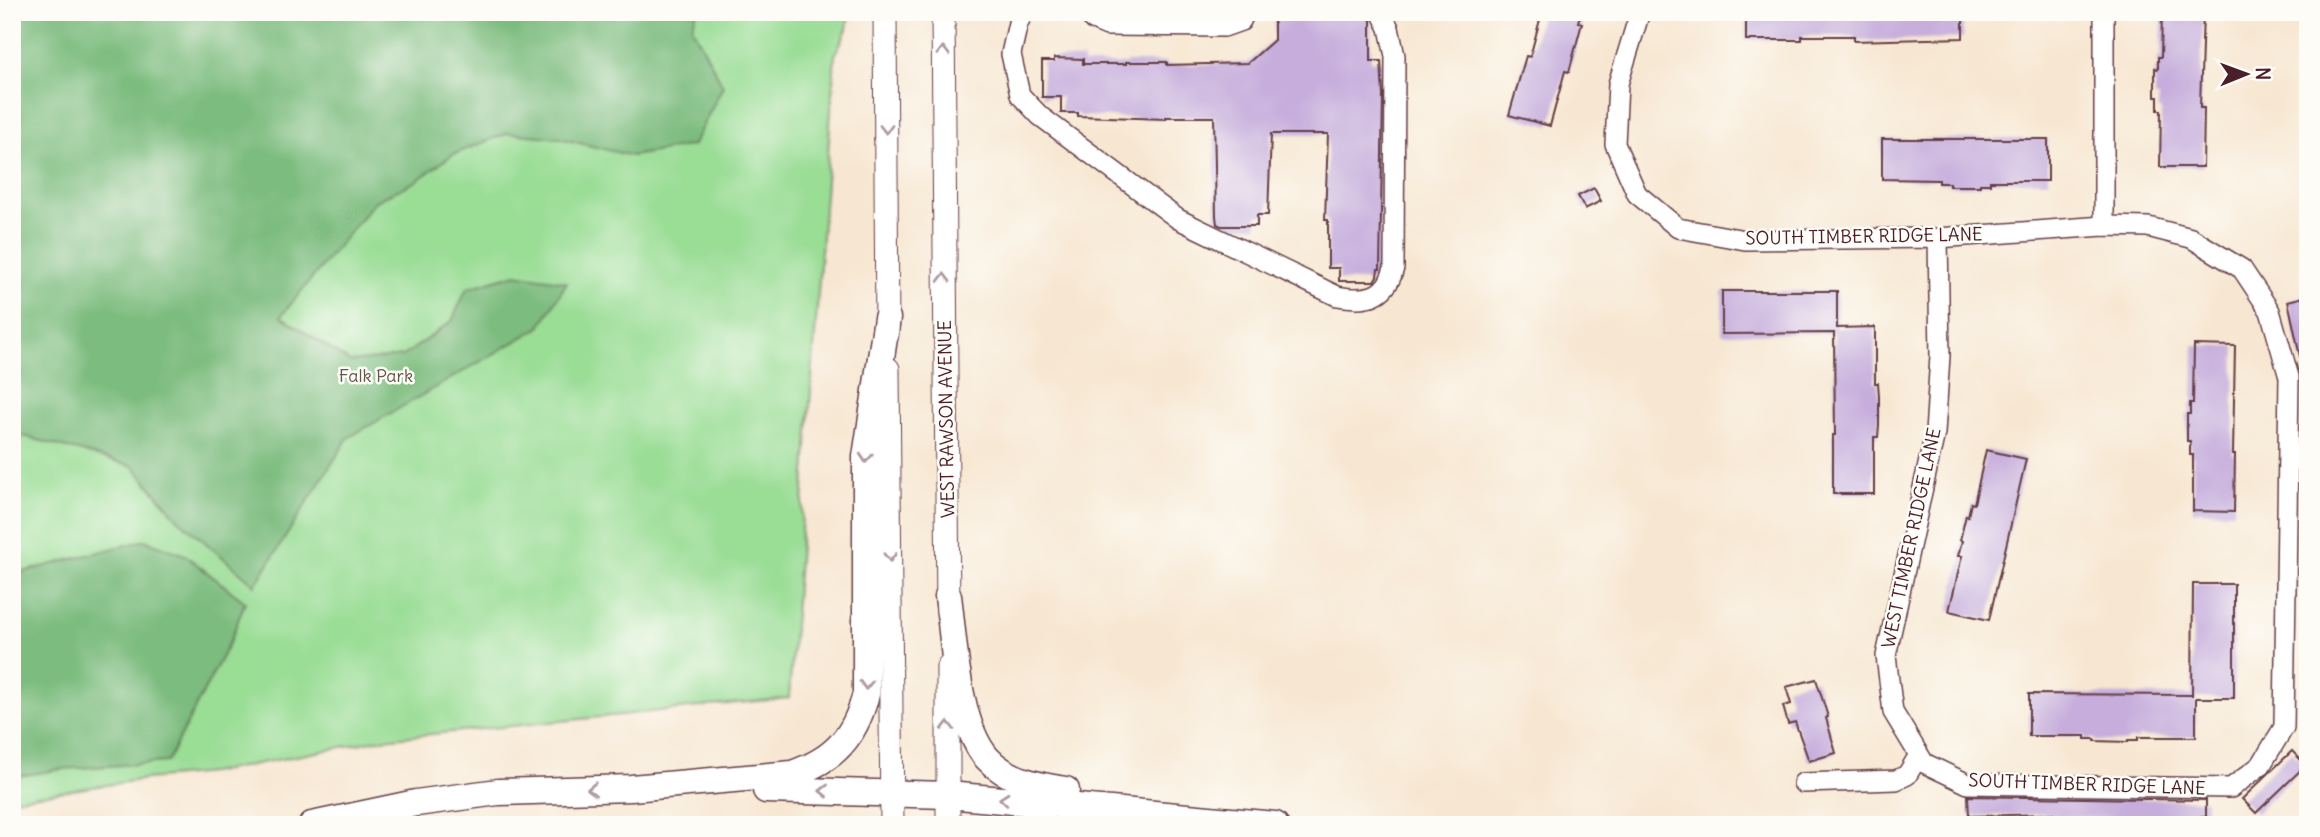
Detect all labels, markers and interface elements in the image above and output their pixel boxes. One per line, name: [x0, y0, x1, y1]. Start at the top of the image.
north arrow: [2212, 38, 2282, 108]
one-way arrow: [935, 45, 951, 56]
text: N: [2251, 67, 2275, 80]
one-way arrow: [878, 125, 894, 135]
street label: SOUTH TIMBER RIDGE LANE: [1745, 222, 1983, 250]
one-way arrow: [936, 273, 952, 283]
street label: WEST RAWSON AVENUE: [933, 320, 959, 518]
park label: Falk Park: [339, 364, 413, 387]
street label: WEST TIMBER RIDGE LANE: [1876, 426, 1946, 650]
one-way arrow: [859, 453, 874, 464]
one-way arrow: [882, 552, 898, 563]
one-way arrow: [858, 680, 873, 691]
one-way arrow: [940, 721, 956, 731]
street label: SOUTH TIMBER RIDGE LANE: [1968, 768, 2206, 800]
one-way arrow: [586, 781, 596, 797]
one-way arrow: [818, 783, 829, 799]
one-way arrow: [998, 792, 1009, 807]

